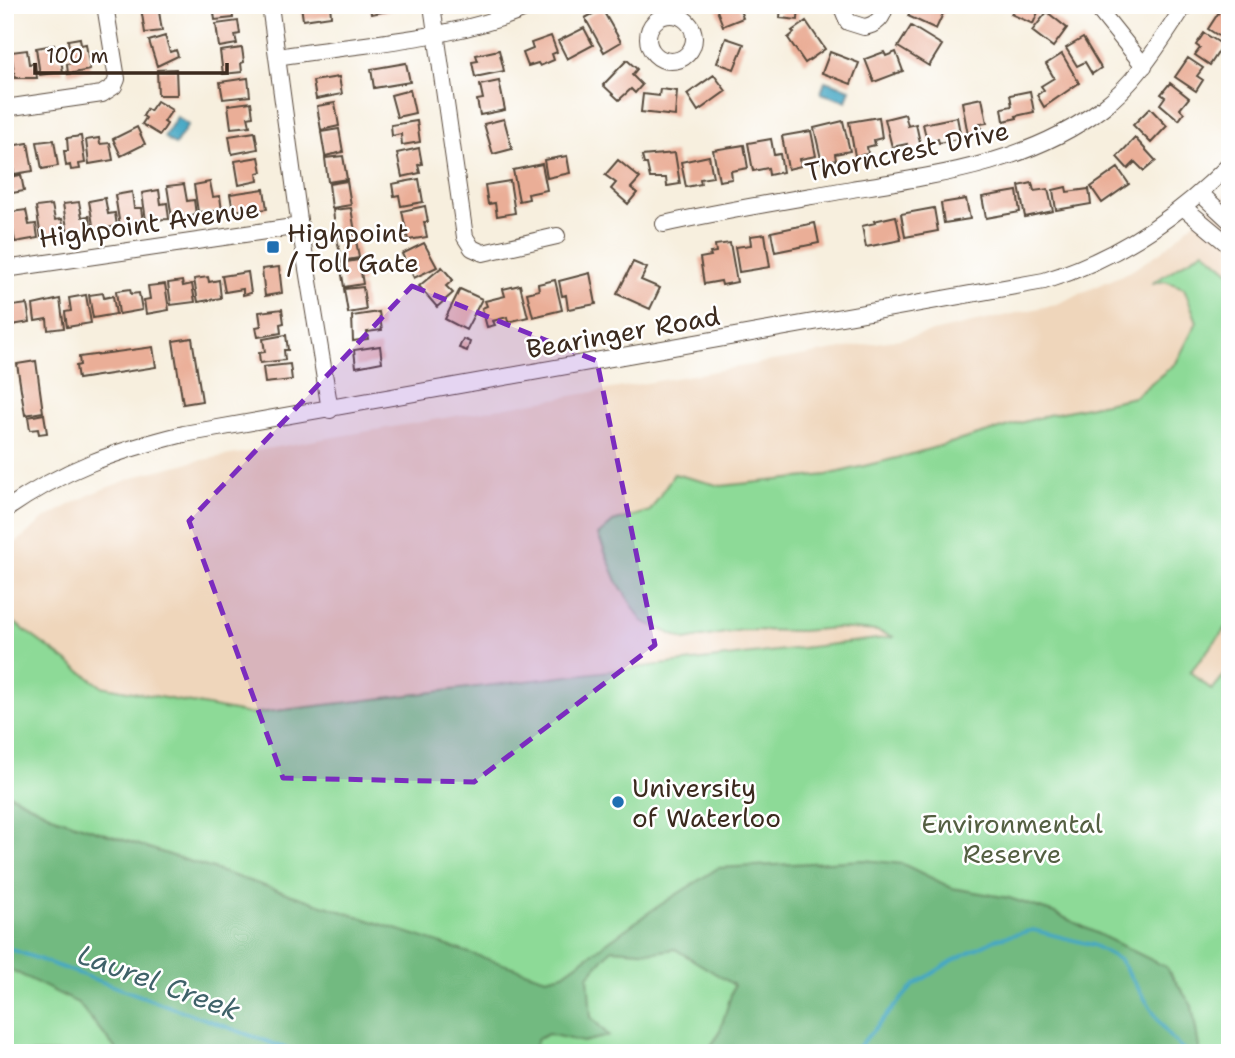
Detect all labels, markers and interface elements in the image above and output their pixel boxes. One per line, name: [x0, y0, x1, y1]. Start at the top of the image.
scale bar: [35, 32, 228, 76]
text: 100 m: [46, 42, 109, 70]
street label: Thorncrest Drive: [802, 112, 1012, 190]
street label: Highpoint Avenue: [37, 190, 261, 256]
place label: Highpoint / Toll Gate: [287, 215, 419, 280]
marker: Highpoint / Toll Gate: [265, 239, 281, 255]
street label: Bearinger Road: [523, 298, 723, 366]
place label: University of Waterloo: [632, 770, 781, 835]
marker: University of Waterloo: [610, 794, 626, 810]
park label: Environmental Reserve: [921, 806, 1103, 871]
water label: Laurel Creek: [72, 935, 246, 1029]

